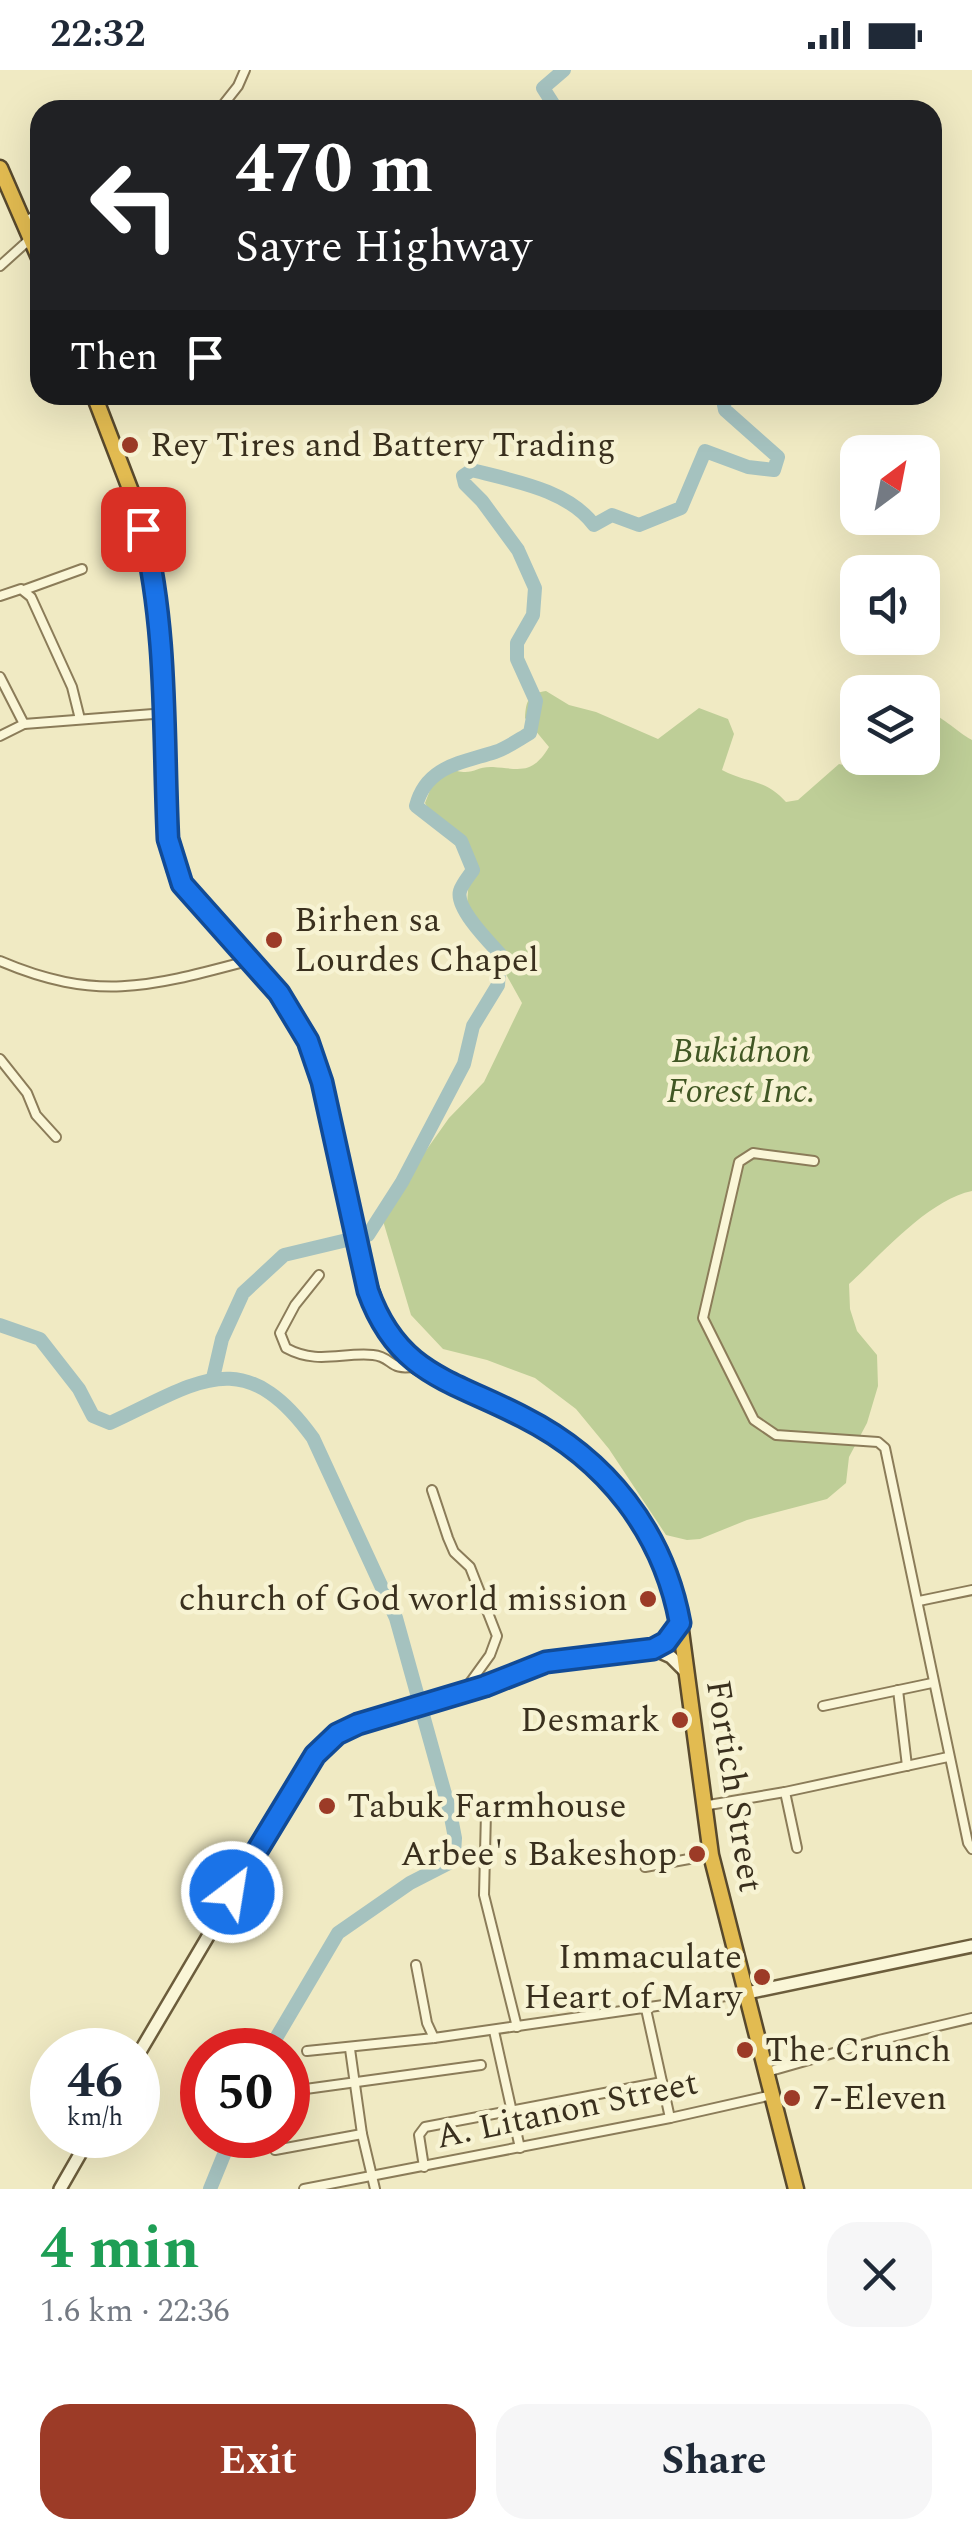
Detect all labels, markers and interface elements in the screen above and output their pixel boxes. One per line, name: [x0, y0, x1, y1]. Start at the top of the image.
text: 22:32: [50, 6, 145, 64]
text: 470 m: [235, 117, 433, 223]
icon: left: [70, 140, 200, 270]
text: Sayre Highway: [235, 213, 532, 282]
text: Then: [70, 329, 158, 387]
icon: arrive: [178, 330, 233, 385]
place label: Rey Tires and Battery Trading: [150, 419, 616, 472]
marker: Rey Tires and Battery Trading: [119, 434, 141, 456]
north arrow: [840, 435, 940, 535]
map controls: [840, 435, 940, 775]
pin: [101, 487, 186, 572]
icon: arrive: [116, 502, 171, 557]
button: sound: [840, 555, 940, 655]
button: layers: [840, 675, 940, 775]
place label: Birhen sa Lourdes Chapel: [294, 894, 539, 987]
marker: Birhen sa Lourdes Chapel: [263, 929, 285, 951]
park label: Bukidnon Forest Inc.: [667, 1025, 815, 1118]
place label: church of God world mission: [179, 1573, 628, 1626]
marker: church of God world mission: [637, 1588, 659, 1610]
street label: Fortich Street: [691, 1676, 777, 1896]
place label: Desmark: [520, 1694, 660, 1747]
marker: Desmark: [669, 1709, 691, 1731]
place label: Tabuk Farmhouse: [347, 1780, 627, 1833]
marker: Tabuk Farmhouse: [316, 1795, 338, 1817]
place label: Arbee's Bakeshop: [401, 1828, 677, 1881]
position arrow: [180, 1840, 284, 1944]
marker: Arbee's Bakeshop: [686, 1843, 708, 1865]
place label: Immaculate Heart of Mary: [523, 1931, 743, 2024]
marker: Immaculate Heart of Mary: [751, 1966, 773, 1988]
place label: The Crunch: [765, 2024, 951, 2077]
speed limit sign: 50: [180, 2028, 310, 2158]
marker: The Crunch: [734, 2039, 756, 2061]
text: 46: [67, 2043, 123, 2119]
street label: A. Litanon Street: [431, 2056, 703, 2164]
place label: 7-Eleven: [812, 2072, 947, 2125]
marker: 7-Eleven: [781, 2087, 803, 2109]
text: km/h: [67, 2099, 123, 2137]
text: 4 min: [40, 2203, 200, 2295]
button: close: [827, 2222, 932, 2327]
text: 1.6 km · 22:36: [40, 2287, 229, 2336]
button: Exit: [40, 2404, 476, 2519]
button: Share: [496, 2404, 932, 2519]

